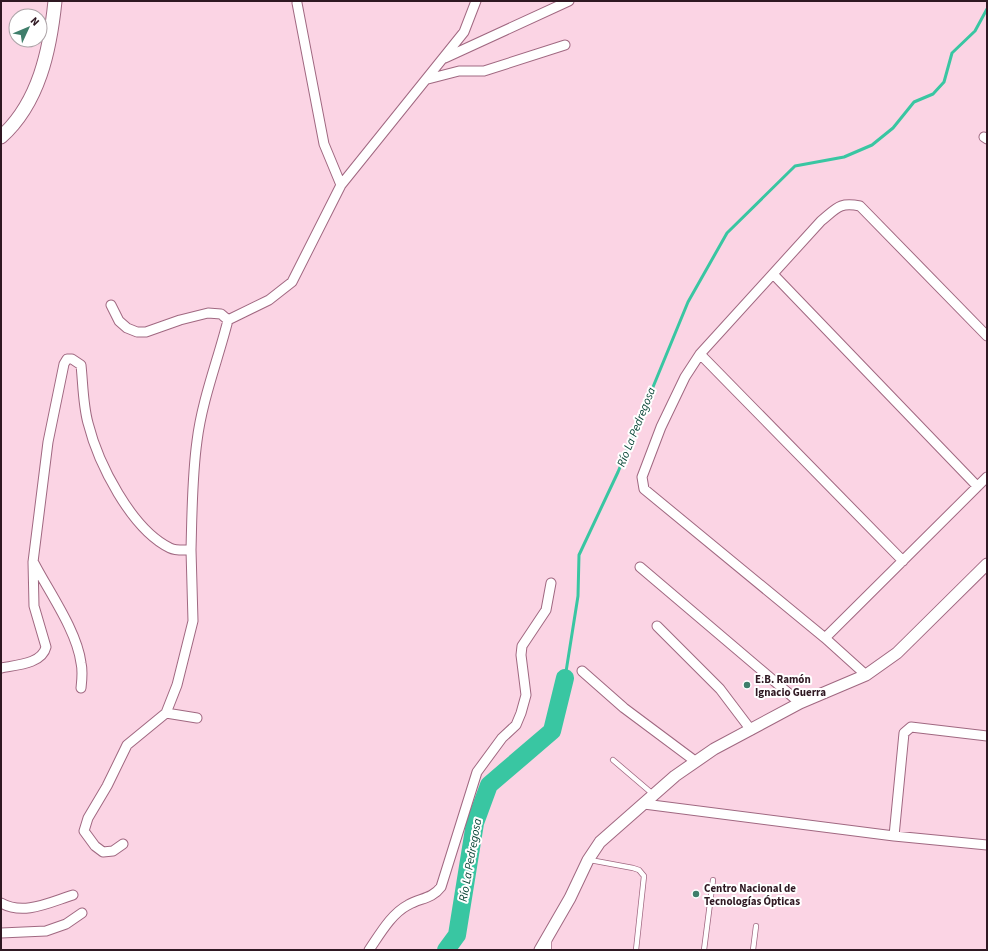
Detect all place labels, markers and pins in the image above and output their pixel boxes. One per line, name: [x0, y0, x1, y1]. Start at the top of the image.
place label: E.B. Ramón Ignacio Guerra: [755, 672, 826, 700]
marker: E.B. Ramón Ignacio Guerra: [742, 680, 752, 690]
place label: Centro Nacional de Tecnologías Ópticas: [704, 881, 800, 909]
marker: Centro Nacional de Tecnologías Ópticas: [691, 889, 701, 899]

